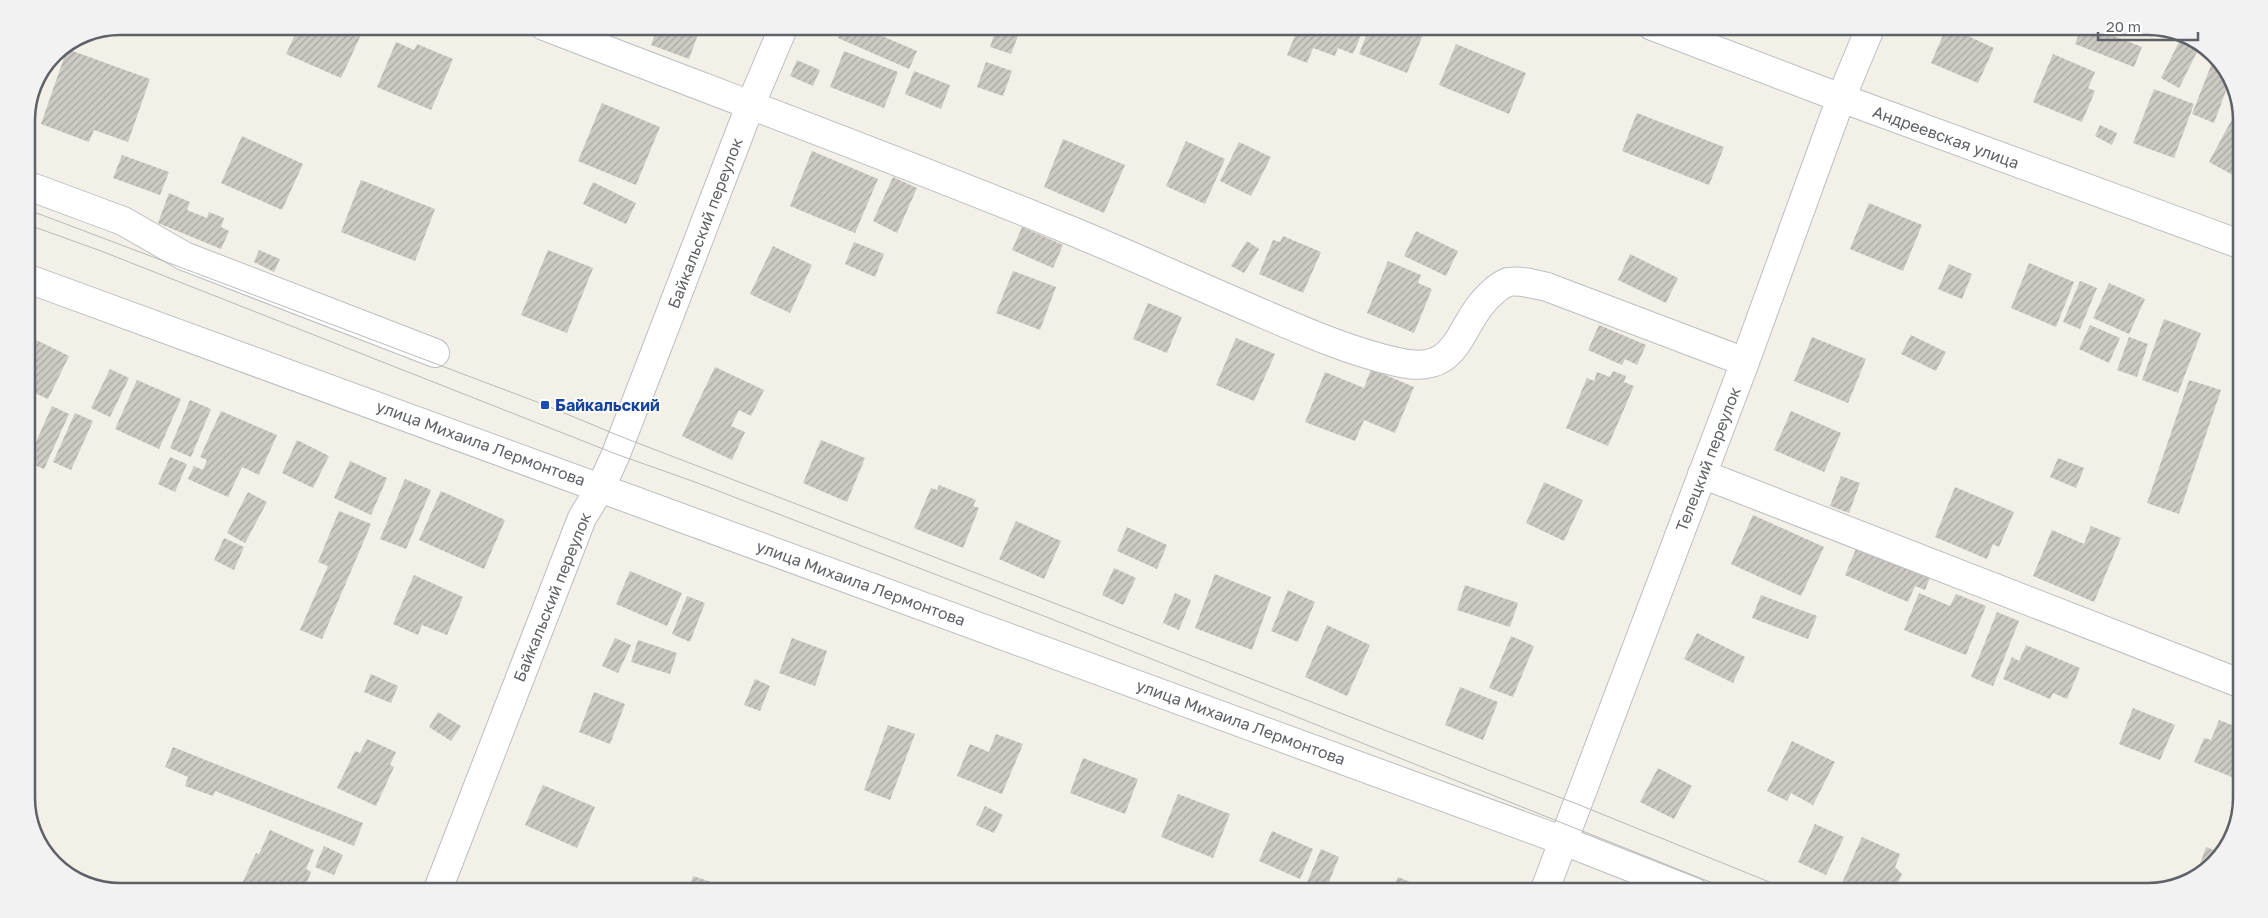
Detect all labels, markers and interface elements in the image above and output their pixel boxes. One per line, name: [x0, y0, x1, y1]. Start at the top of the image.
scale bar: [2098, 10, 2198, 42]
text: 20 m: [2106, 17, 2141, 35]
street label: Андреевская улица: [1870, 101, 2022, 173]
street label: Байкальский переулок: [663, 135, 747, 311]
street label: Телецкий переулок: [1671, 384, 1745, 534]
place label: Байкальский: [555, 395, 660, 415]
street label: улица Михаила Лермонтова: [374, 396, 588, 490]
marker: Байкальский: [539, 399, 551, 411]
street label: Байкальский переулок: [509, 509, 595, 685]
street label: улица Михаила Лермонтова: [754, 536, 968, 630]
street label: улица Михаила Лермонтова: [1134, 675, 1348, 769]

